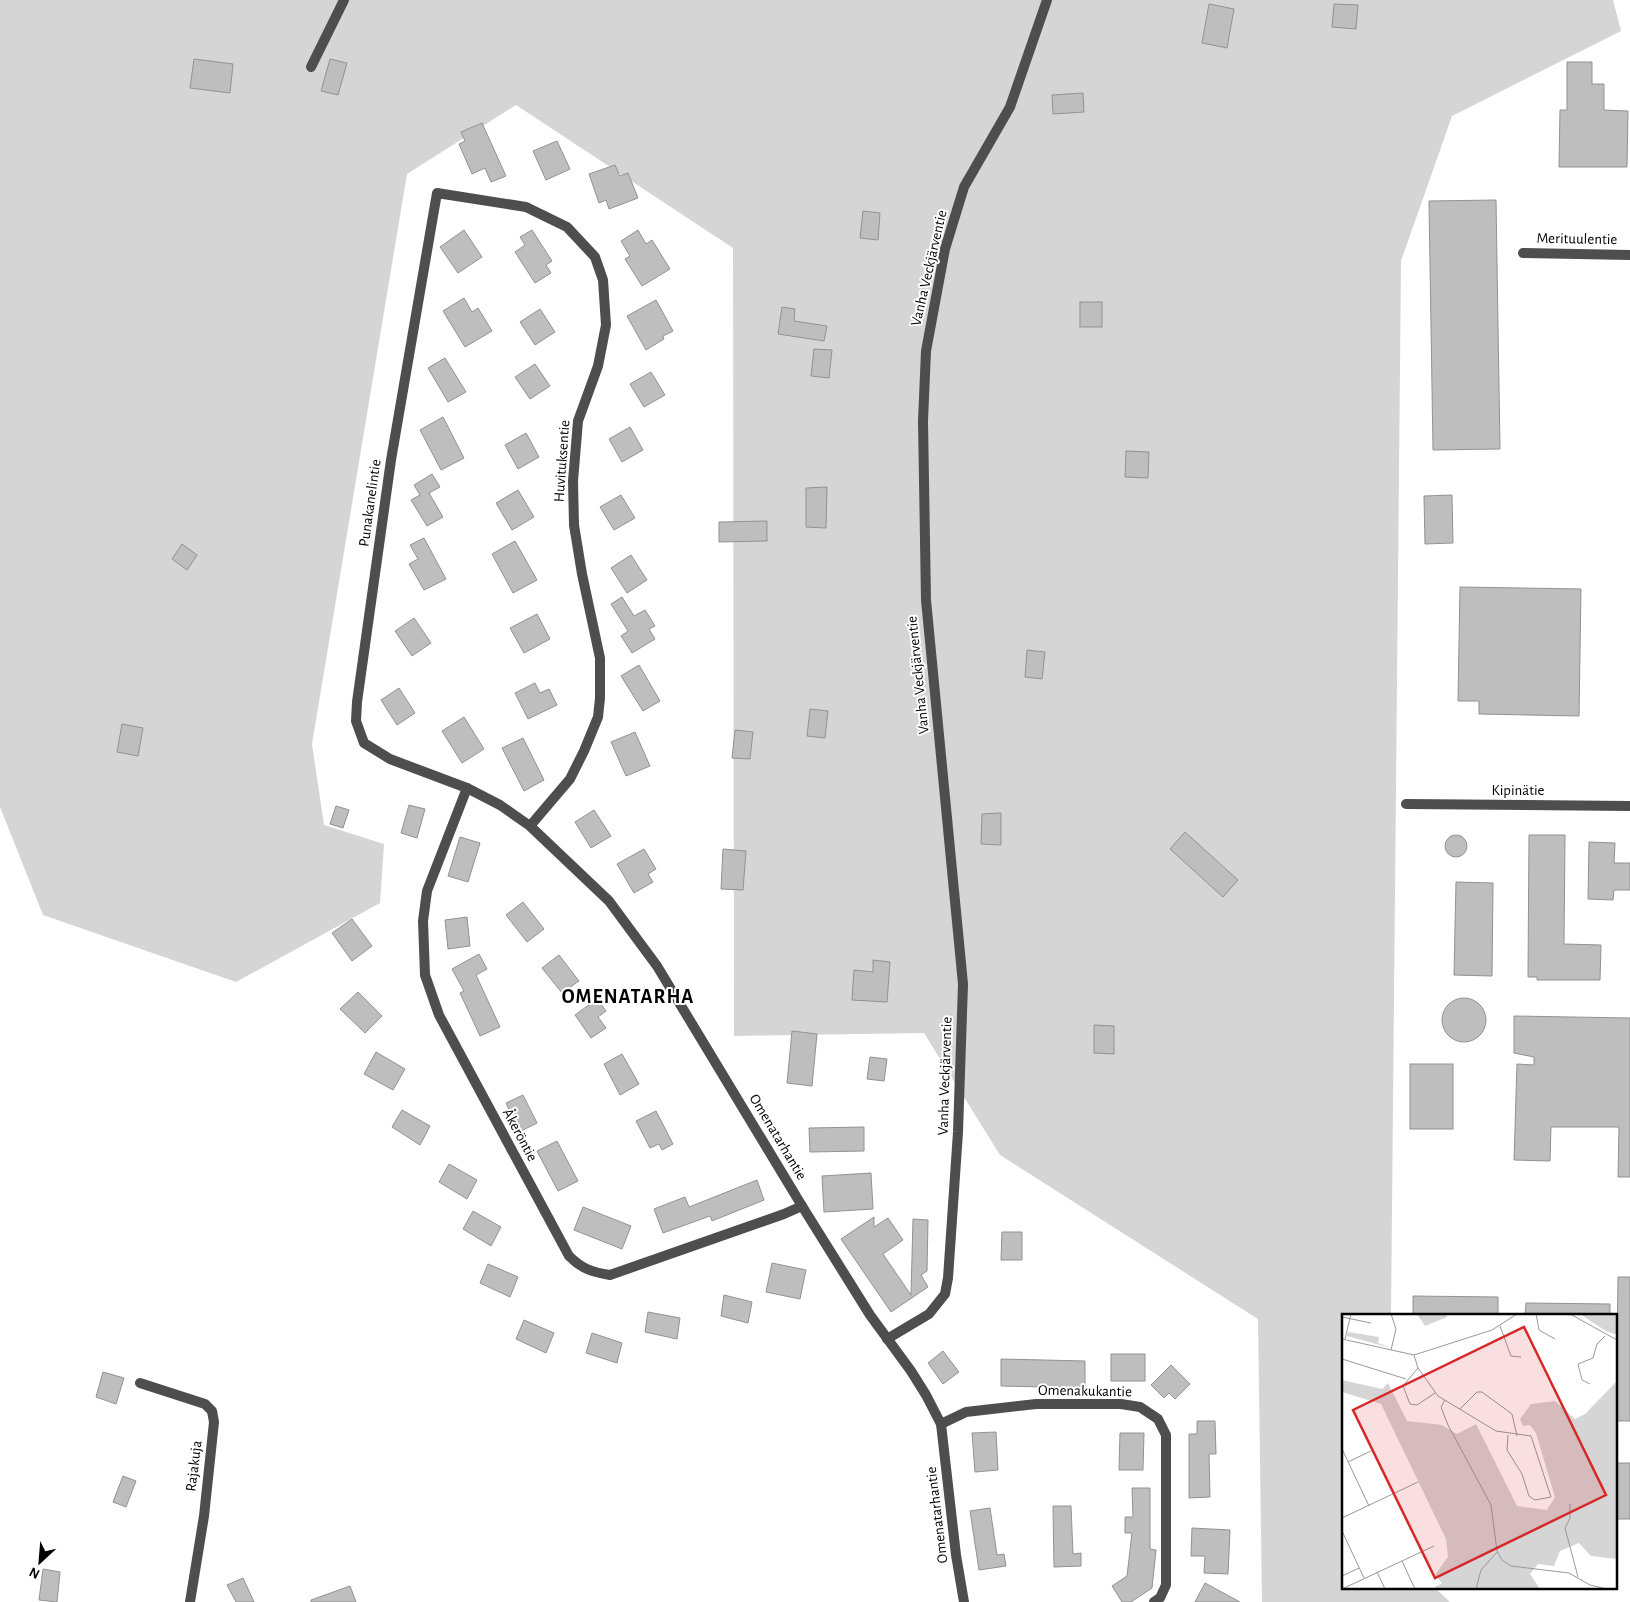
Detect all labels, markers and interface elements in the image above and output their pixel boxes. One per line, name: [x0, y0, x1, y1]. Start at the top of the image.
street label: Vanha Veckjärventie: [908, 208, 950, 327]
street label: Merituulentie: [1537, 231, 1618, 247]
street label: Huvituksentie: [552, 419, 572, 503]
street label: Punakanelintie: [356, 458, 384, 548]
street label: Vanha Veckjärventie: [904, 615, 932, 735]
street label: Kipinätie: [1491, 783, 1545, 798]
district label: OMENATARHA: [562, 987, 694, 1007]
street label: Vanha Veckjärventie: [935, 1016, 955, 1136]
street label: Omenatarhantie: [747, 1091, 809, 1183]
street label: Åkeröntie: [500, 1106, 541, 1164]
inset map: [1342, 1314, 1618, 1590]
street label: Omenakukantie: [1038, 1383, 1132, 1399]
street label: Rajakuja: [183, 1440, 205, 1492]
street label: Omenatarhantie: [924, 1466, 950, 1564]
north arrow: [15, 1537, 65, 1587]
text: N: [27, 1564, 42, 1581]

